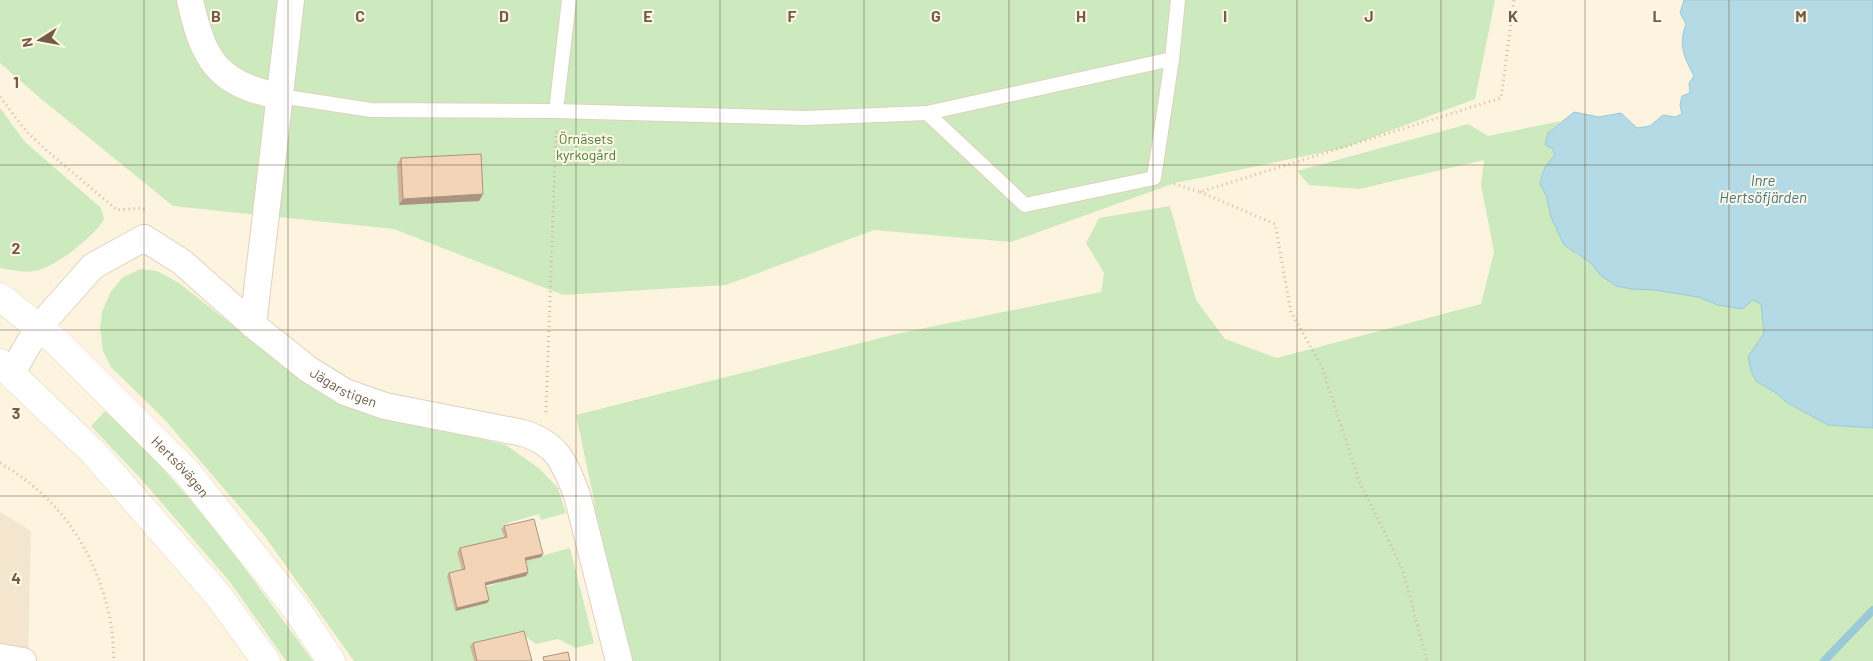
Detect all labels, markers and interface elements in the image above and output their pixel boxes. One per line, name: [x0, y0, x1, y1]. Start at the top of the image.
text: B: [211, 6, 221, 25]
text: C: [355, 6, 365, 25]
text: D: [499, 6, 509, 25]
text: E: [643, 6, 653, 25]
text: F: [788, 6, 797, 25]
text: G: [931, 6, 941, 25]
text: H: [1076, 6, 1086, 25]
text: I: [1223, 6, 1227, 25]
text: J: [1364, 6, 1374, 25]
text: K: [1508, 6, 1518, 25]
text: L: [1652, 6, 1662, 25]
text: M: [1795, 6, 1807, 25]
north arrow: [15, 15, 65, 65]
text: N: [18, 36, 36, 49]
text: 1: [13, 72, 19, 91]
park label: Örnäsets kyrkogård: [556, 130, 616, 163]
water label: Inre Hertsöfjärden: [1719, 171, 1807, 206]
text: 2: [12, 238, 21, 257]
street label: Jägarstigen: [307, 363, 379, 411]
text: 3: [12, 403, 20, 422]
street label: Hertsövägen: [148, 432, 213, 501]
text: 4: [11, 568, 21, 587]

